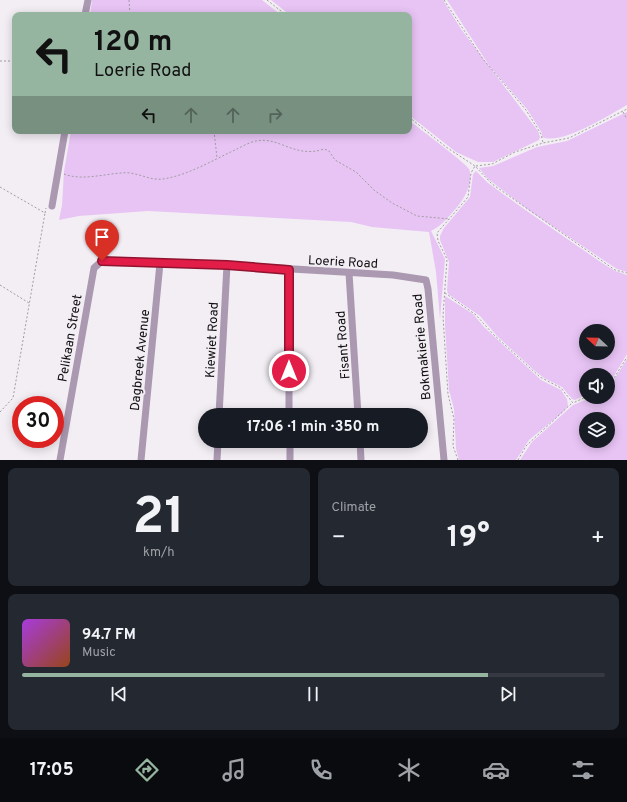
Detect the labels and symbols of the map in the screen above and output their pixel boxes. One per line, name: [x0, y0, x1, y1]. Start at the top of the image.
pin: [85, 220, 119, 261]
street label: Loerie Road: [307, 253, 378, 273]
street label: Pelikaan Street: [55, 293, 87, 383]
street label: Bokmakierie Road: [410, 293, 436, 401]
street label: Kiewiet Road: [203, 302, 223, 379]
street label: Dagbreek Avenue: [128, 309, 154, 412]
street label: Fisant Road: [334, 310, 354, 380]
north arrow: [579, 324, 615, 360]
position arrow: [268, 350, 310, 392]
speed limit sign: 30: [12, 396, 64, 448]

